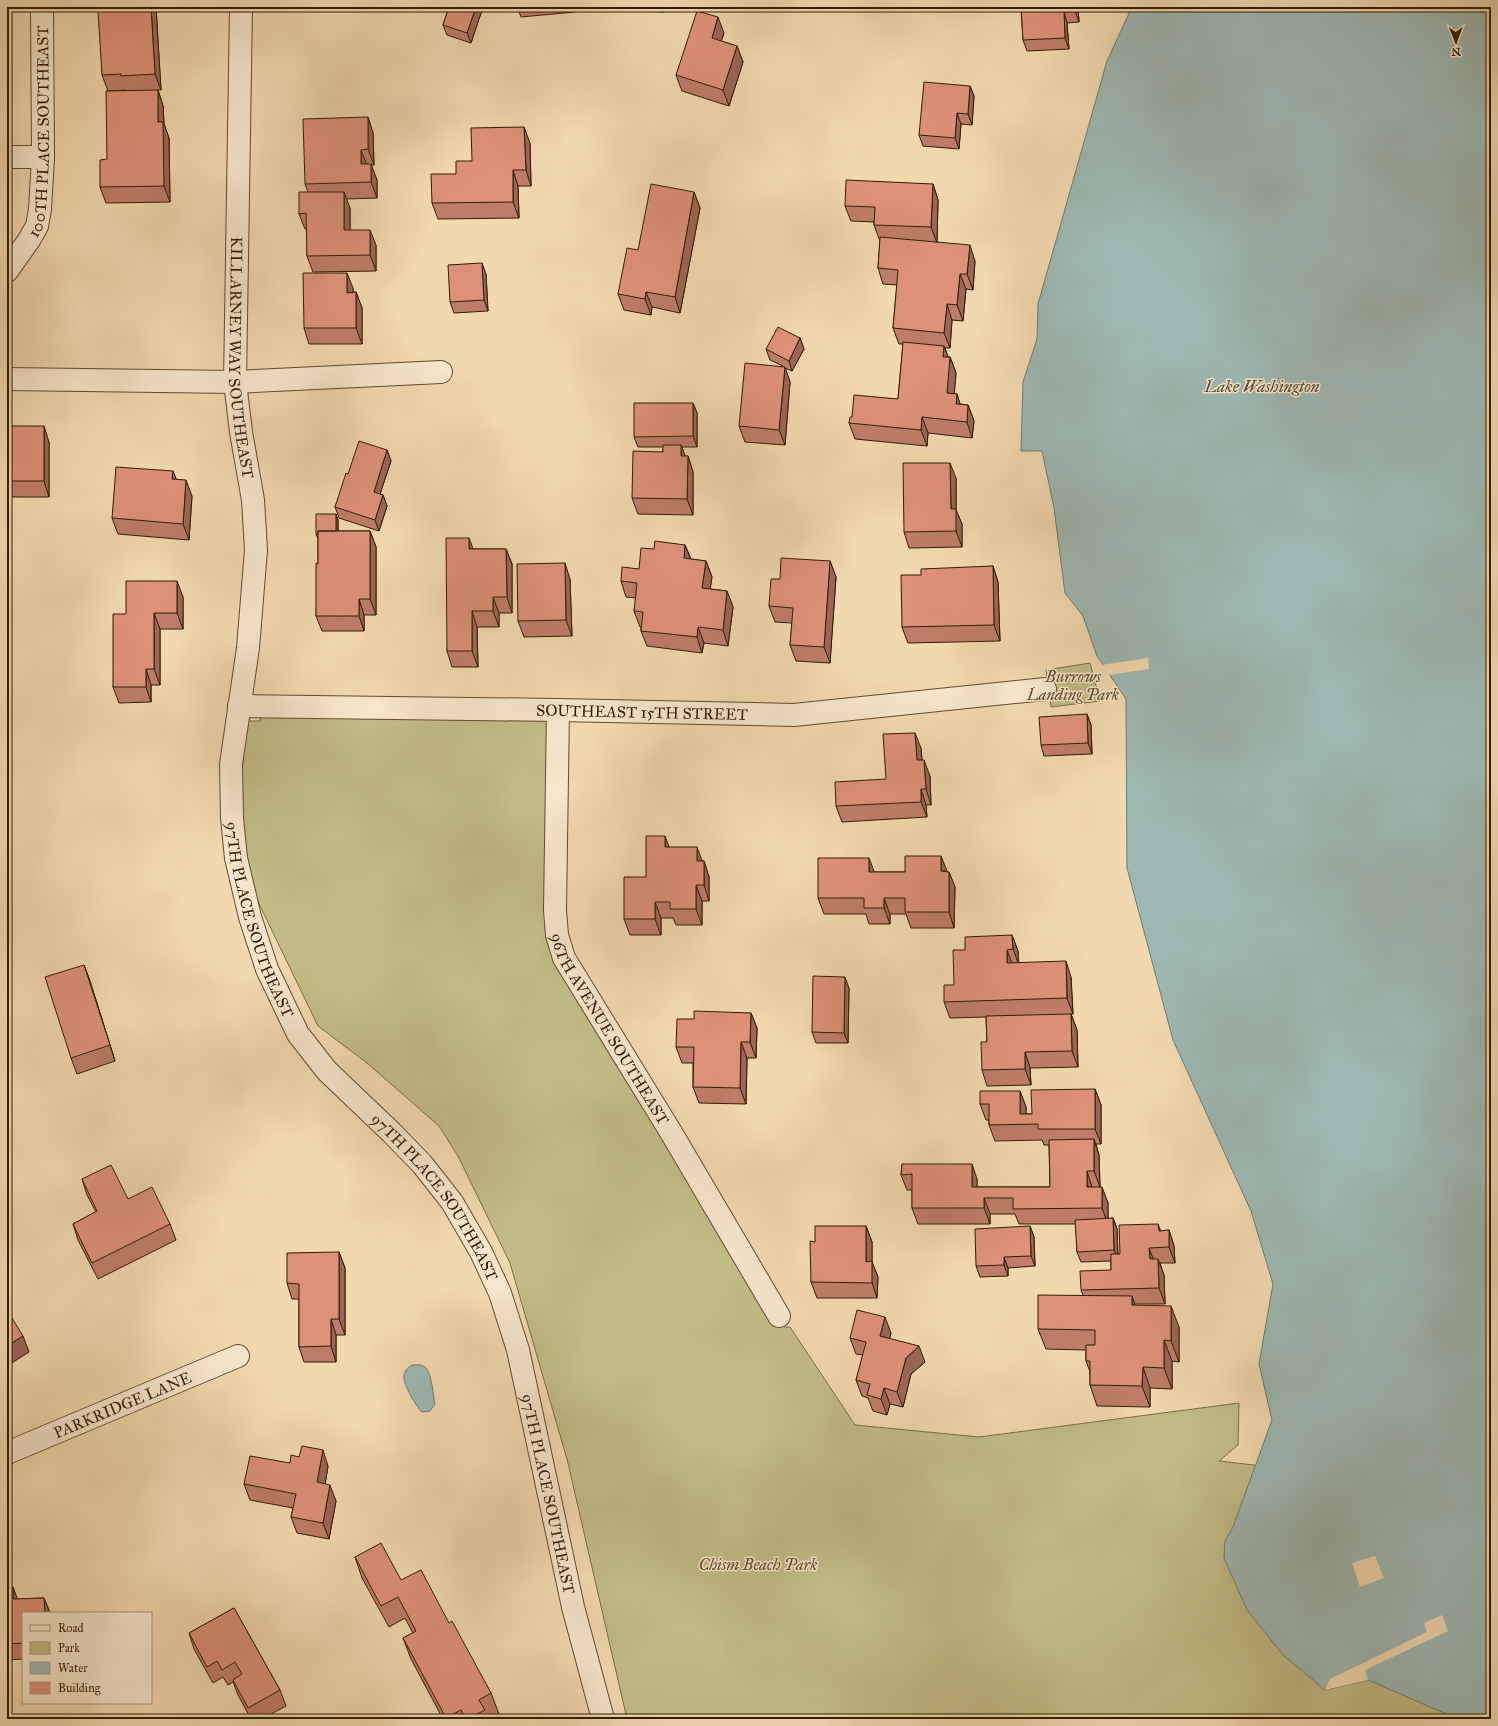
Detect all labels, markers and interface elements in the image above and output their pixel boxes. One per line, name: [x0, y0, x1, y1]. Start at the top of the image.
north arrow: [1436, 22, 1476, 62]
street label: 100TH PLACE SOUTHEAST: [24, 25, 53, 241]
text: N: [1451, 45, 1461, 58]
street label: KILLARNEY WAY SOUTHEAST: [225, 237, 258, 480]
water label: Lake Washington: [1204, 376, 1320, 397]
park label: Burrows Landing Park: [1026, 667, 1119, 704]
street label: SOUTHEAST 15TH STREET: [536, 701, 748, 724]
street label: 97TH PLACE SOUTHEAST: [222, 821, 298, 1021]
street label: 96TH AVENUE SOUTHEAST: [547, 931, 673, 1128]
street label: 97TH PLACE SOUTHEAST: [367, 1109, 502, 1284]
street label: PARKRIDGE LANE: [51, 1368, 194, 1442]
street label: 97TH PLACE SOUTHEAST: [518, 1392, 579, 1596]
park label: Chism Beach Park: [699, 1555, 817, 1574]
legend: [22, 1612, 152, 1704]
text: Road: [58, 1621, 84, 1635]
text: Park: [58, 1641, 80, 1655]
text: Water: [58, 1661, 88, 1675]
text: Building: [58, 1681, 101, 1696]

